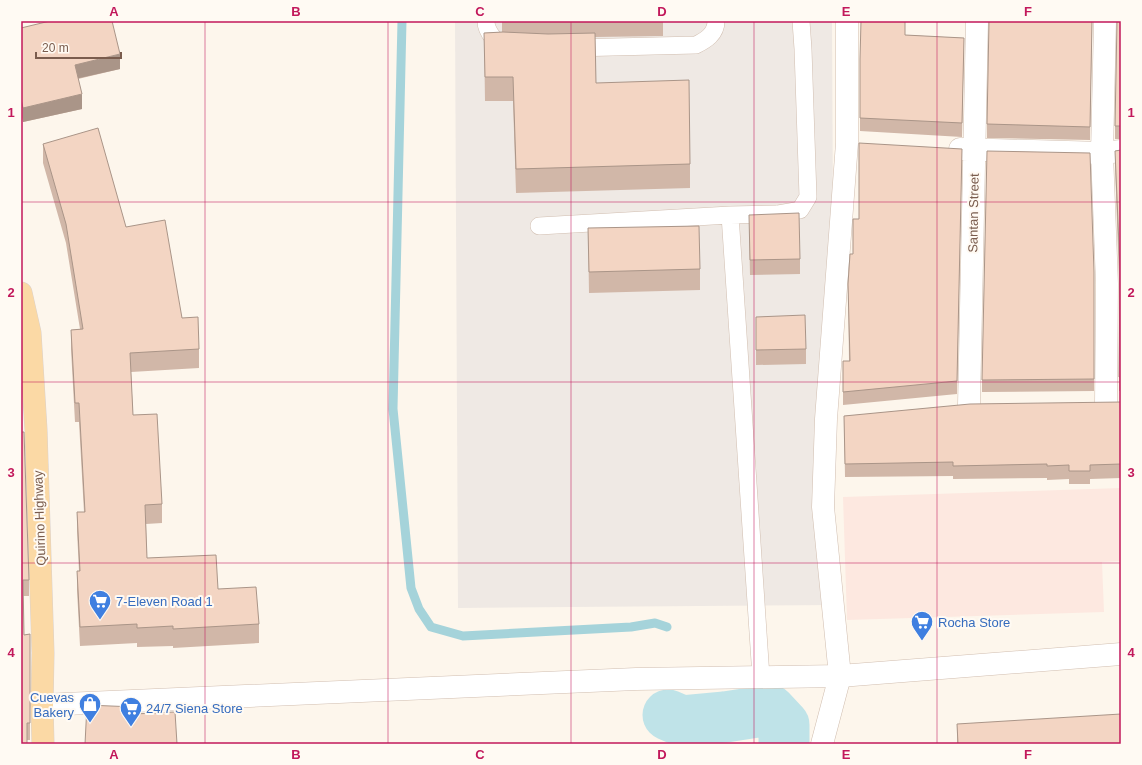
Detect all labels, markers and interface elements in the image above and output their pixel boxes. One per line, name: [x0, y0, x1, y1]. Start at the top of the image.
text: A: [109, 4, 119, 19]
text: B: [291, 4, 301, 19]
text: C: [475, 4, 485, 19]
text: D: [657, 4, 667, 19]
text: E: [842, 4, 851, 19]
text: F: [1024, 4, 1032, 19]
scale bar: [36, 34, 121, 60]
text: 20 m: [42, 41, 69, 55]
text: 1: [7, 105, 15, 120]
text: 1: [1127, 105, 1135, 120]
street label: Santan Street: [965, 173, 982, 253]
text: 2: [7, 285, 15, 300]
text: 2: [1127, 285, 1135, 300]
text: 3: [7, 465, 15, 480]
text: 3: [1127, 465, 1135, 480]
street label: Quirino Highway: [30, 470, 49, 566]
supermarket icon: 7-Eleven Road 1: [87, 588, 113, 621]
place label: 7-Eleven Road 1: [116, 594, 213, 609]
supermarket icon: Rocha Store: [909, 609, 935, 642]
place label: Rocha Store: [938, 615, 1010, 630]
text: 4: [7, 645, 15, 660]
text: 4: [1127, 645, 1135, 660]
place label: Cuevas Bakery: [30, 690, 75, 720]
shop icon: Cuevas Bakery: [77, 691, 103, 724]
supermarket icon: 24/7 Siena Store: [118, 695, 144, 728]
place label: 24/7 Siena Store: [146, 701, 243, 716]
text: A: [109, 747, 119, 762]
text: B: [291, 747, 301, 762]
text: C: [475, 747, 485, 762]
text: D: [657, 747, 667, 762]
text: E: [842, 747, 851, 762]
text: F: [1024, 747, 1032, 762]

